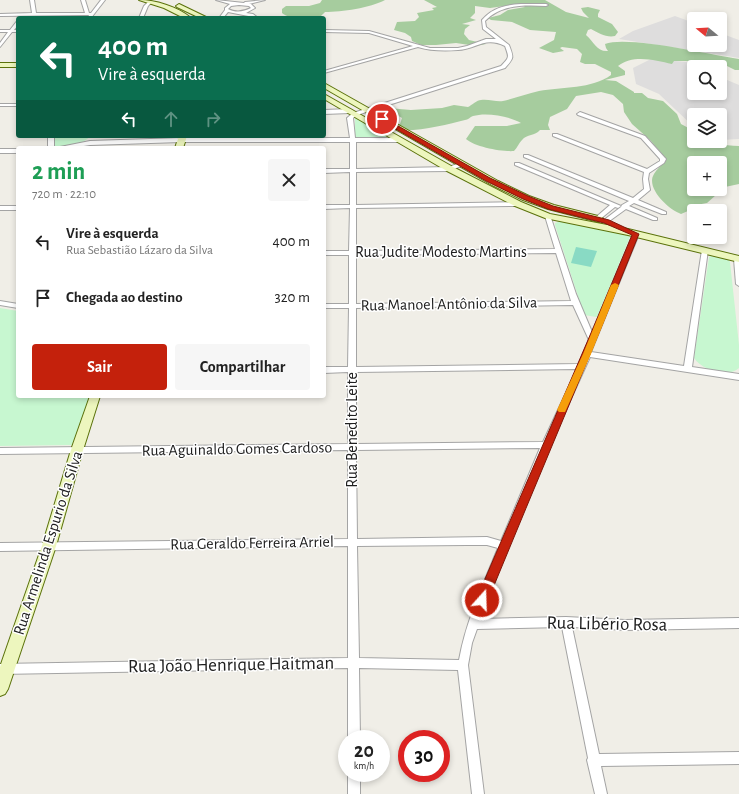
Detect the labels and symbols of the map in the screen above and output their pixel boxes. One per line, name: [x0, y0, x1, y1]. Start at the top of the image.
north arrow: [687, 12, 727, 52]
pin: [365, 102, 399, 136]
street label: Rua Judite Modesto Martins: [355, 244, 527, 260]
street label: Rua Manoel Antônio da Silva: [361, 294, 537, 314]
street label: Rua Benedito Leite: [344, 372, 360, 488]
street label: Rua Aguinaldo Gomes Cardoso: [142, 439, 333, 459]
street label: Rua Armelinda Espurio da Silva: [11, 449, 85, 637]
street label: Rua Geraldo Ferreira Arriel: [170, 534, 334, 552]
position arrow: [461, 579, 503, 621]
street label: Rua Libério Rosa: [546, 613, 668, 635]
street label: Rua João Henrique Haitman: [128, 654, 334, 676]
speed limit sign: 30: [398, 730, 450, 782]

